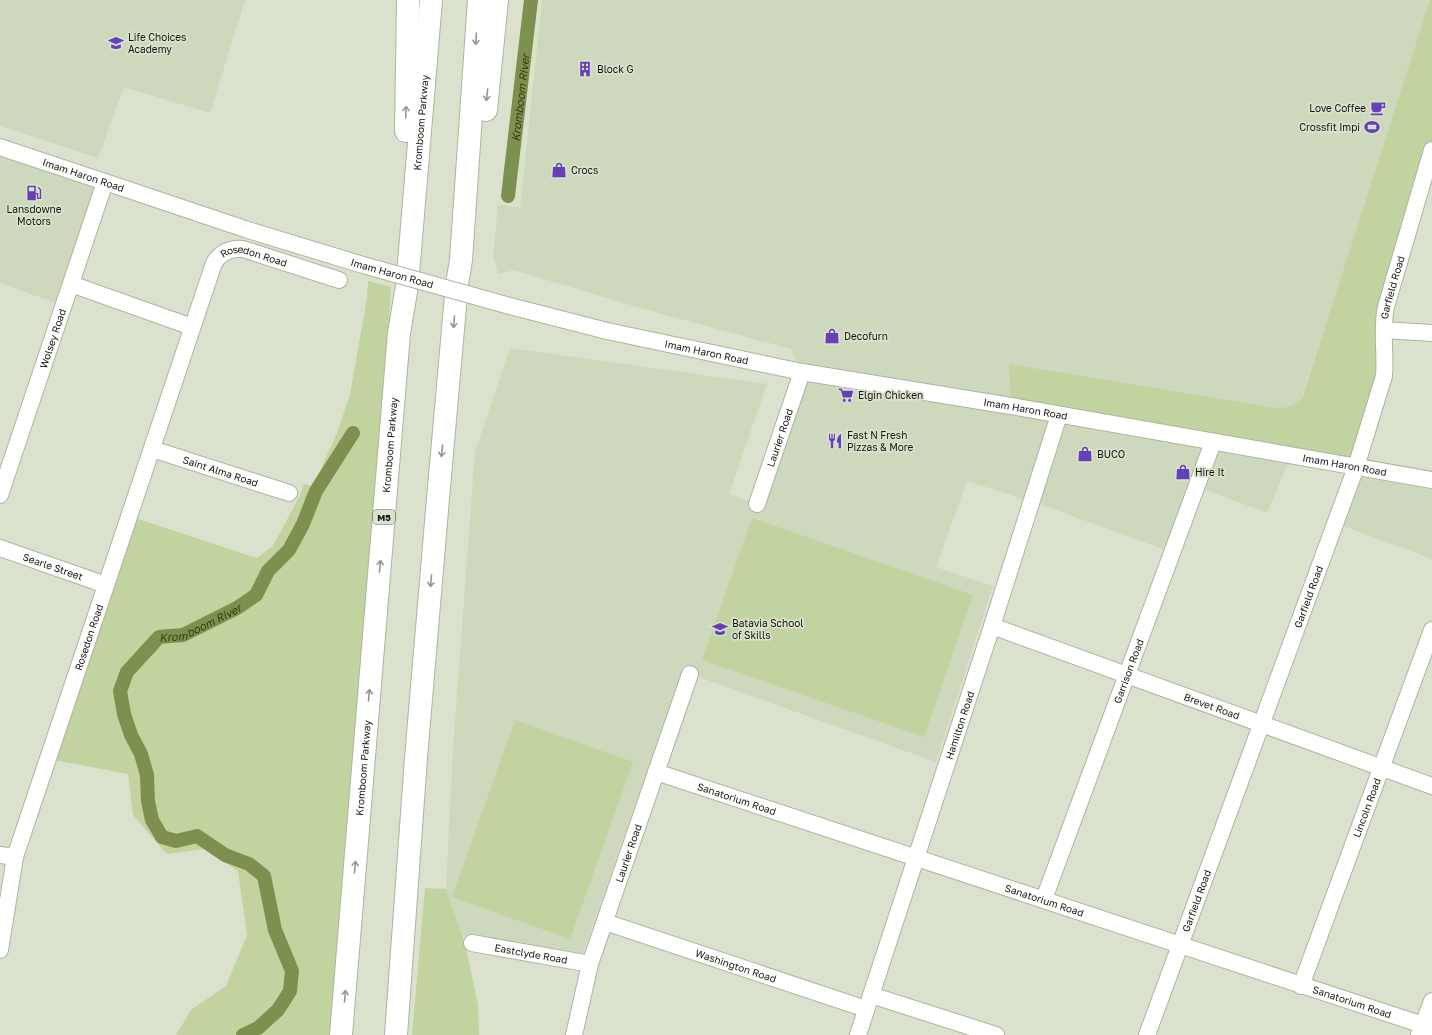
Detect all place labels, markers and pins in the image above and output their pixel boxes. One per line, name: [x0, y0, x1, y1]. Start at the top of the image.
place label: Life Choices Academy: [128, 31, 186, 55]
school or university icon: Life Choices Academy: [107, 34, 125, 52]
building icon: Block G: [576, 60, 594, 78]
place label: Block G: [597, 63, 633, 75]
cafe icon: Love Coffee: [1369, 99, 1387, 117]
place label: Love Coffee: [1309, 102, 1366, 114]
sports icon: Crossfit Impi: [1363, 118, 1381, 136]
place label: Crossfit Impi: [1299, 121, 1360, 133]
shop icon: Crocs: [550, 161, 568, 179]
place label: Crocs: [571, 164, 598, 176]
fuel station icon: Lansdowne Motors: [25, 184, 43, 202]
place label: Lansdowne Motors: [7, 203, 62, 227]
shop icon: Decofurn: [823, 327, 841, 345]
place label: Decofurn: [844, 330, 888, 342]
supermarket icon: Elgin Chicken: [837, 386, 855, 404]
place label: Elgin Chicken: [858, 389, 923, 401]
place label: Fast N Fresh Pizzas & More: [847, 429, 914, 453]
restaurant icon: Fast N Fresh Pizzas & More: [826, 432, 844, 450]
shop icon: BUCO: [1076, 445, 1094, 463]
place label: BUCO: [1097, 448, 1125, 460]
shop icon: Hire It: [1174, 463, 1192, 481]
place label: Hire It: [1195, 466, 1225, 478]
place label: Batavia School of Skills: [732, 617, 803, 641]
school or university icon: Batavia School of Skills: [711, 620, 729, 638]

